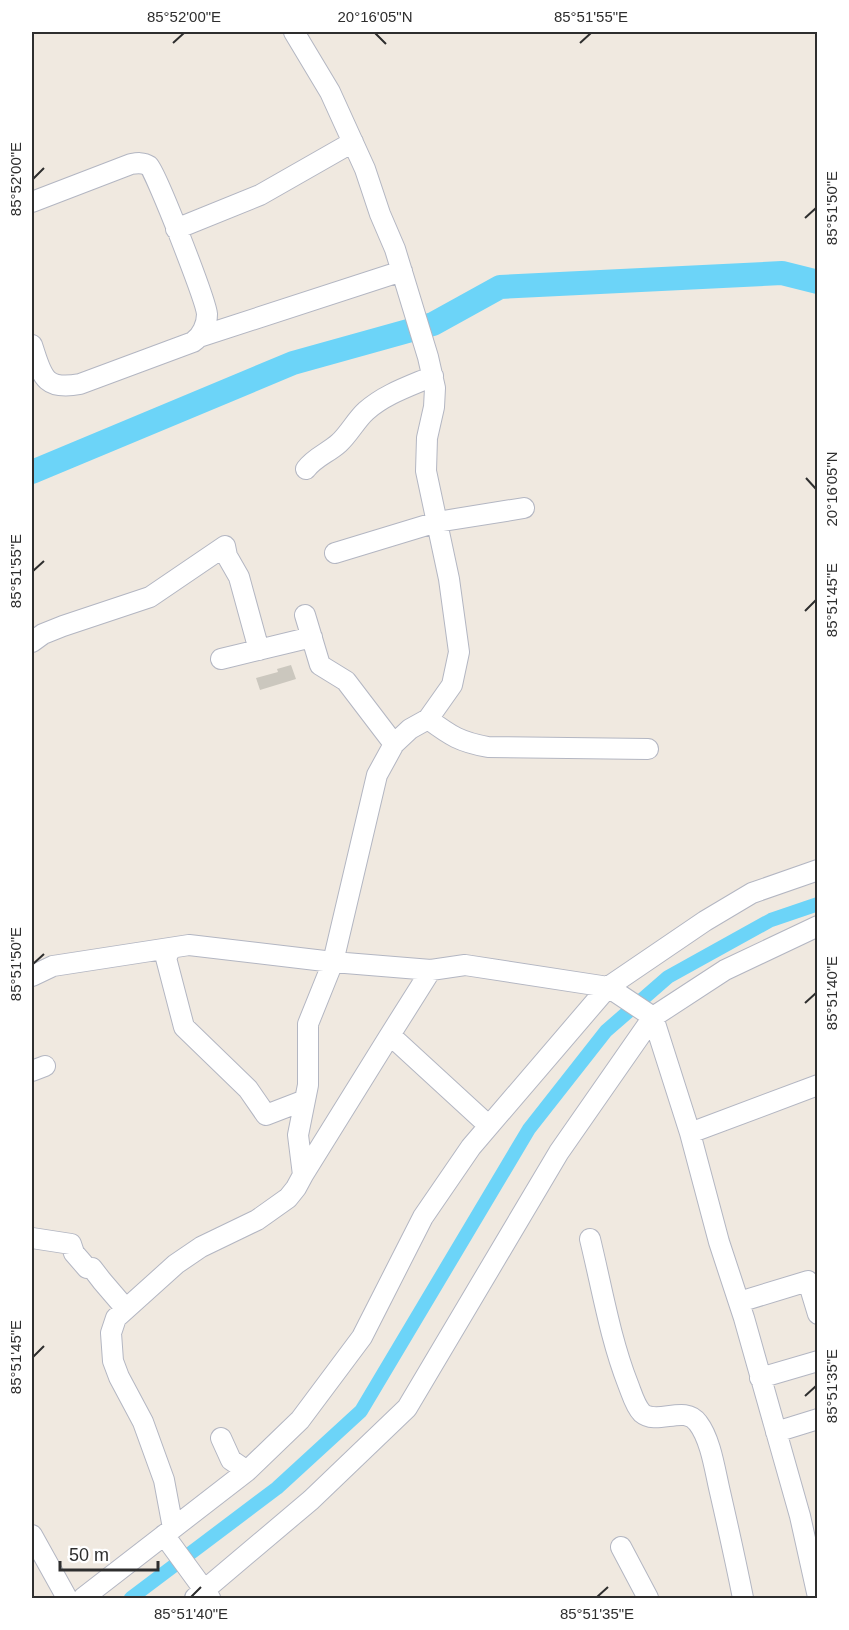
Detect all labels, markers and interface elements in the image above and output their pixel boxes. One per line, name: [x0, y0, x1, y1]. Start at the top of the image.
text: 85°52'00"E: [147, 8, 221, 25]
text: 20°16'05"N: [337, 8, 413, 25]
text: 85°51'55"E: [554, 8, 628, 25]
text: 85°52'00"E: [7, 142, 24, 216]
text: 85°51'50"E: [823, 171, 840, 245]
text: 20°16'05"N: [823, 451, 840, 527]
text: 85°51'55"E: [7, 534, 24, 608]
text: 85°51'45"E: [823, 563, 840, 637]
text: 85°51'50"E: [7, 927, 24, 1001]
text: 85°51'40"E: [823, 956, 840, 1030]
text: 85°51'45"E: [7, 1320, 24, 1394]
text: 85°51'35"E: [823, 1349, 840, 1423]
scale bar: [60, 1534, 158, 1572]
text: 50 m: [69, 1545, 109, 1565]
text: 85°51'40"E: [154, 1605, 228, 1622]
text: 85°51'35"E: [560, 1605, 634, 1622]

